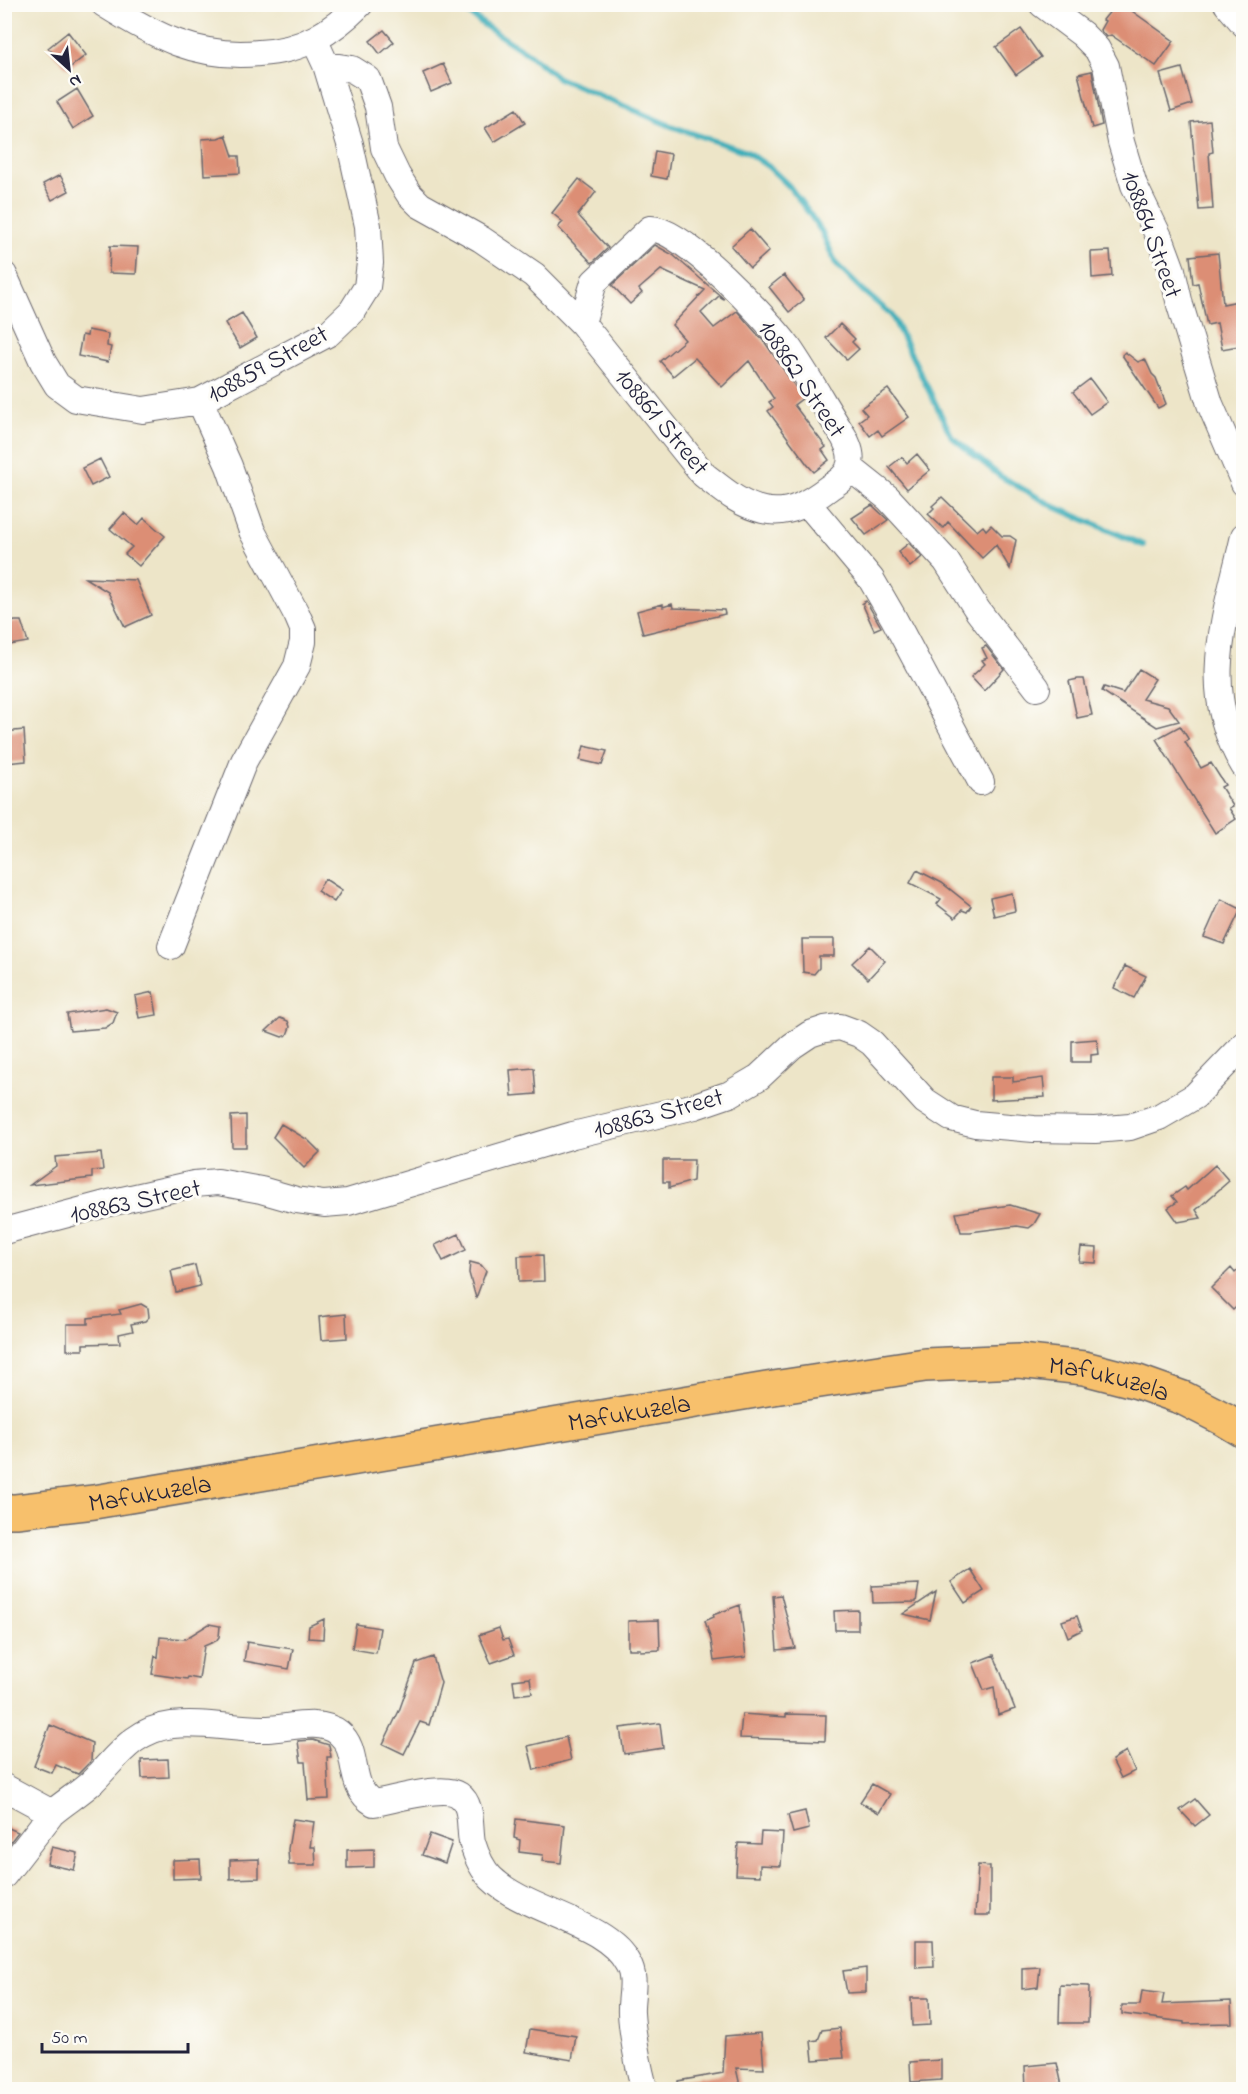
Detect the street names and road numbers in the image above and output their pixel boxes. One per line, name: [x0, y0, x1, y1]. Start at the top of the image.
street label: 108864 Street: [1110, 166, 1191, 304]
street label: 108862 Street: [747, 313, 854, 447]
street label: 108859 Street: [201, 316, 336, 415]
street label: 108861 Street: [604, 361, 717, 485]
street label: 108863 Street: [590, 1079, 728, 1150]
street label: 108863 Street: [67, 1170, 205, 1235]
street label: Mafukuzela: [1047, 1348, 1174, 1414]
street label: Mafukuzela: [565, 1386, 694, 1444]
street label: Mafukuzela: [86, 1467, 214, 1525]

